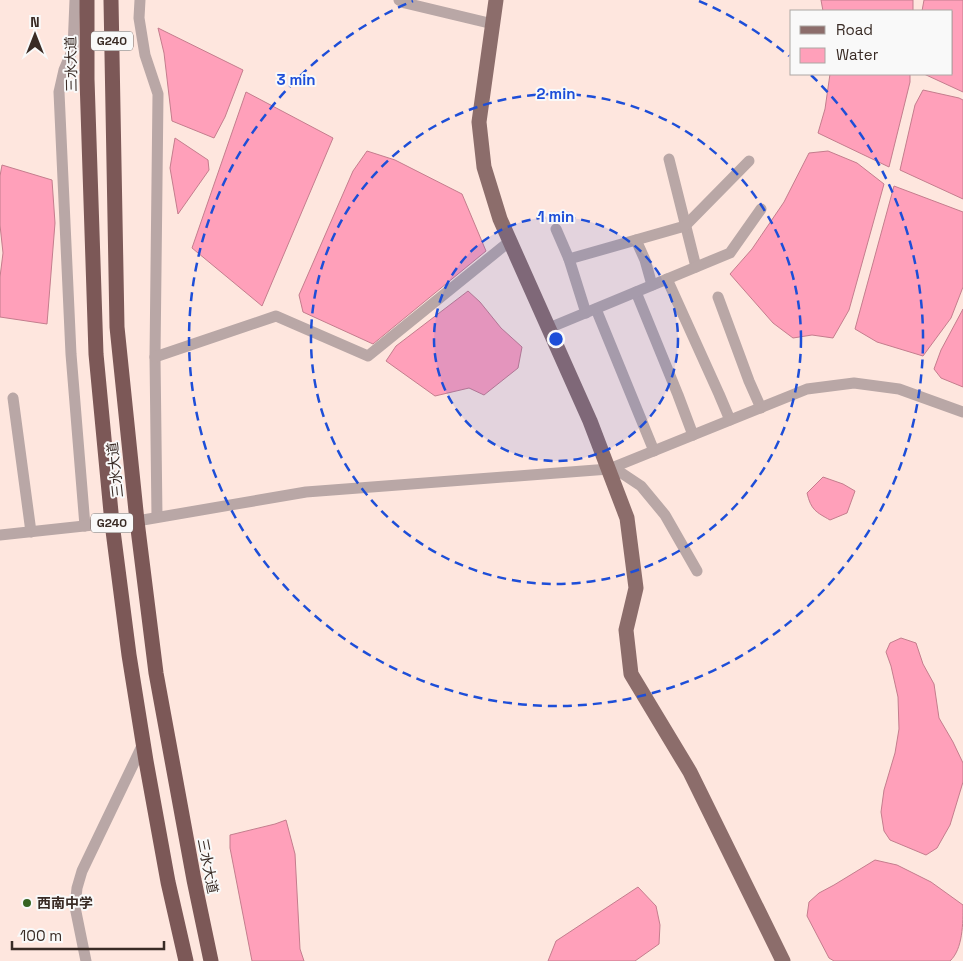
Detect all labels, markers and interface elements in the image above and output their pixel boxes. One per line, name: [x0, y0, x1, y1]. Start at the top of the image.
north arrow: [10, 10, 60, 60]
legend: [790, 10, 953, 75]
text: N: [30, 13, 40, 31]
text: Road: [836, 20, 873, 39]
road number: G240: [91, 31, 133, 50]
street label: 三水大道: [62, 36, 80, 92]
text: Water: [836, 45, 879, 64]
text: 3 min: [277, 70, 315, 89]
text: 2 min: [537, 84, 575, 103]
text: 1 min: [538, 207, 574, 226]
centre of rings: [547, 330, 565, 348]
street label: 三水大道: [103, 441, 127, 499]
road number: G240: [91, 514, 133, 532]
street label: 三水大道: [194, 837, 222, 895]
place label: 西南中学: [37, 894, 93, 912]
marker: 西南中学: [21, 897, 33, 909]
scale bar: [12, 918, 165, 950]
text: 100 m: [20, 926, 62, 945]

